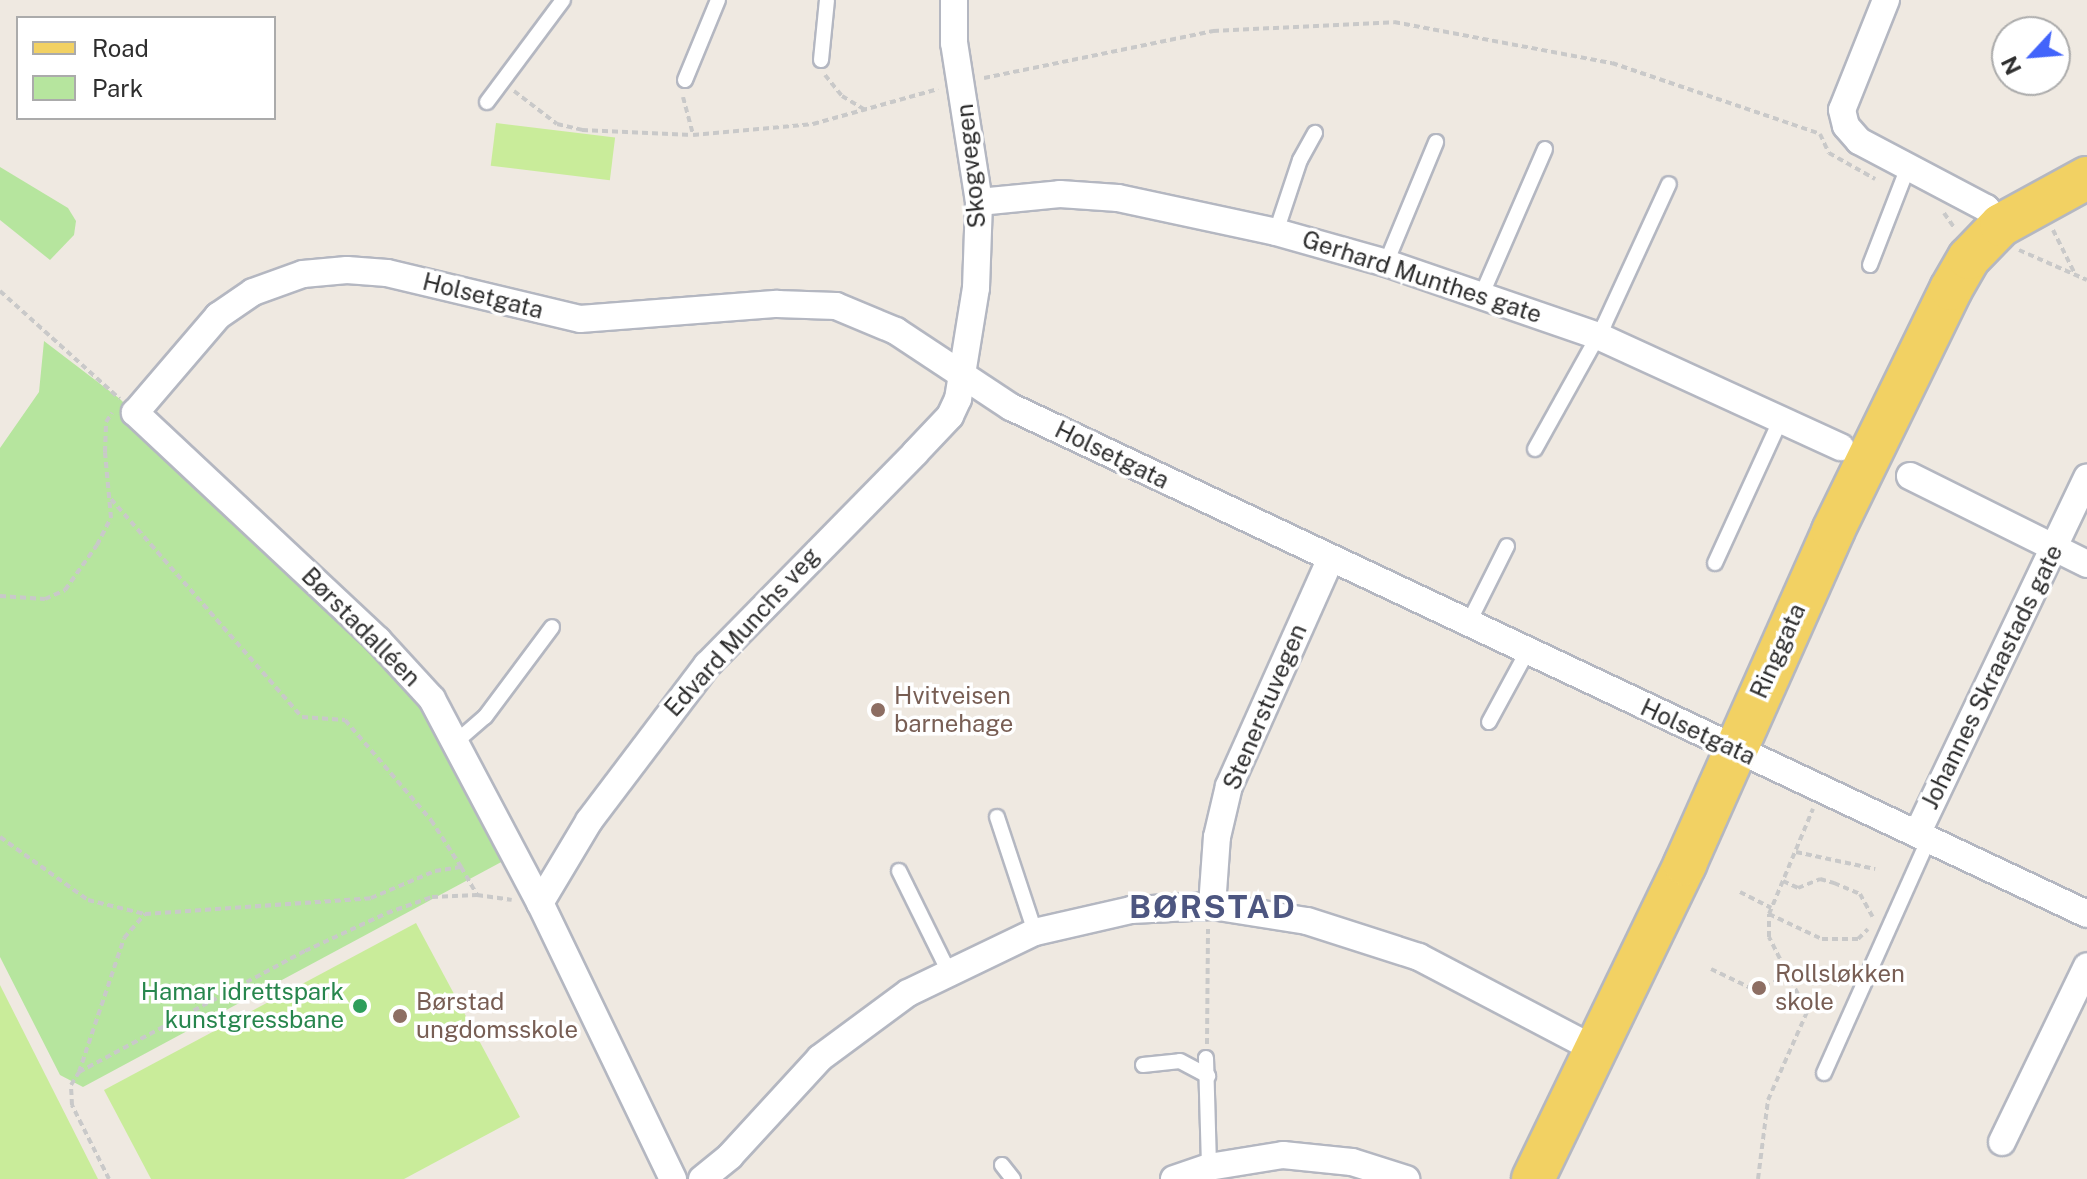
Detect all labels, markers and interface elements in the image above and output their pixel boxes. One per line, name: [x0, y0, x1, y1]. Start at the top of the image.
legend: [16, 16, 276, 120]
north arrow: [1991, 16, 2071, 96]
text: Road: [92, 34, 149, 62]
text: N: [1996, 52, 2027, 79]
text: Park: [92, 74, 143, 102]
street label: Skogvegen: [950, 102, 992, 230]
street label: Gerhard Munthes gate: [1299, 225, 1545, 329]
street label: Holsetgata: [420, 267, 546, 325]
street label: Holsetgata: [1050, 415, 1174, 495]
street label: Johannes Skraastads gate: [1915, 540, 2069, 814]
street label: Edvard Munchs veg: [659, 542, 825, 722]
street label: Børstadalléen: [296, 562, 426, 692]
street label: Ringgata: [1744, 599, 1812, 703]
street label: Stenerstuvegen: [1217, 620, 1313, 794]
place label: Hvitveisen barnehage: [894, 682, 1013, 738]
street label: Holsetgata: [1636, 693, 1760, 771]
marker: Hvitveisen barnehage: [869, 701, 887, 719]
district label: BØRSTAD: [1129, 888, 1297, 926]
place label: Rollsløkken skole: [1775, 960, 1905, 1016]
place label: Hamar idrettspark kunstgressbane: [141, 978, 344, 1034]
marker: Rollsløkken skole: [1750, 979, 1768, 997]
place label: Børstad ungdomsskole: [416, 988, 578, 1044]
marker: Hamar idrettspark kunstgressbane: [351, 997, 369, 1015]
marker: Børstad ungdomsskole: [391, 1007, 409, 1025]

